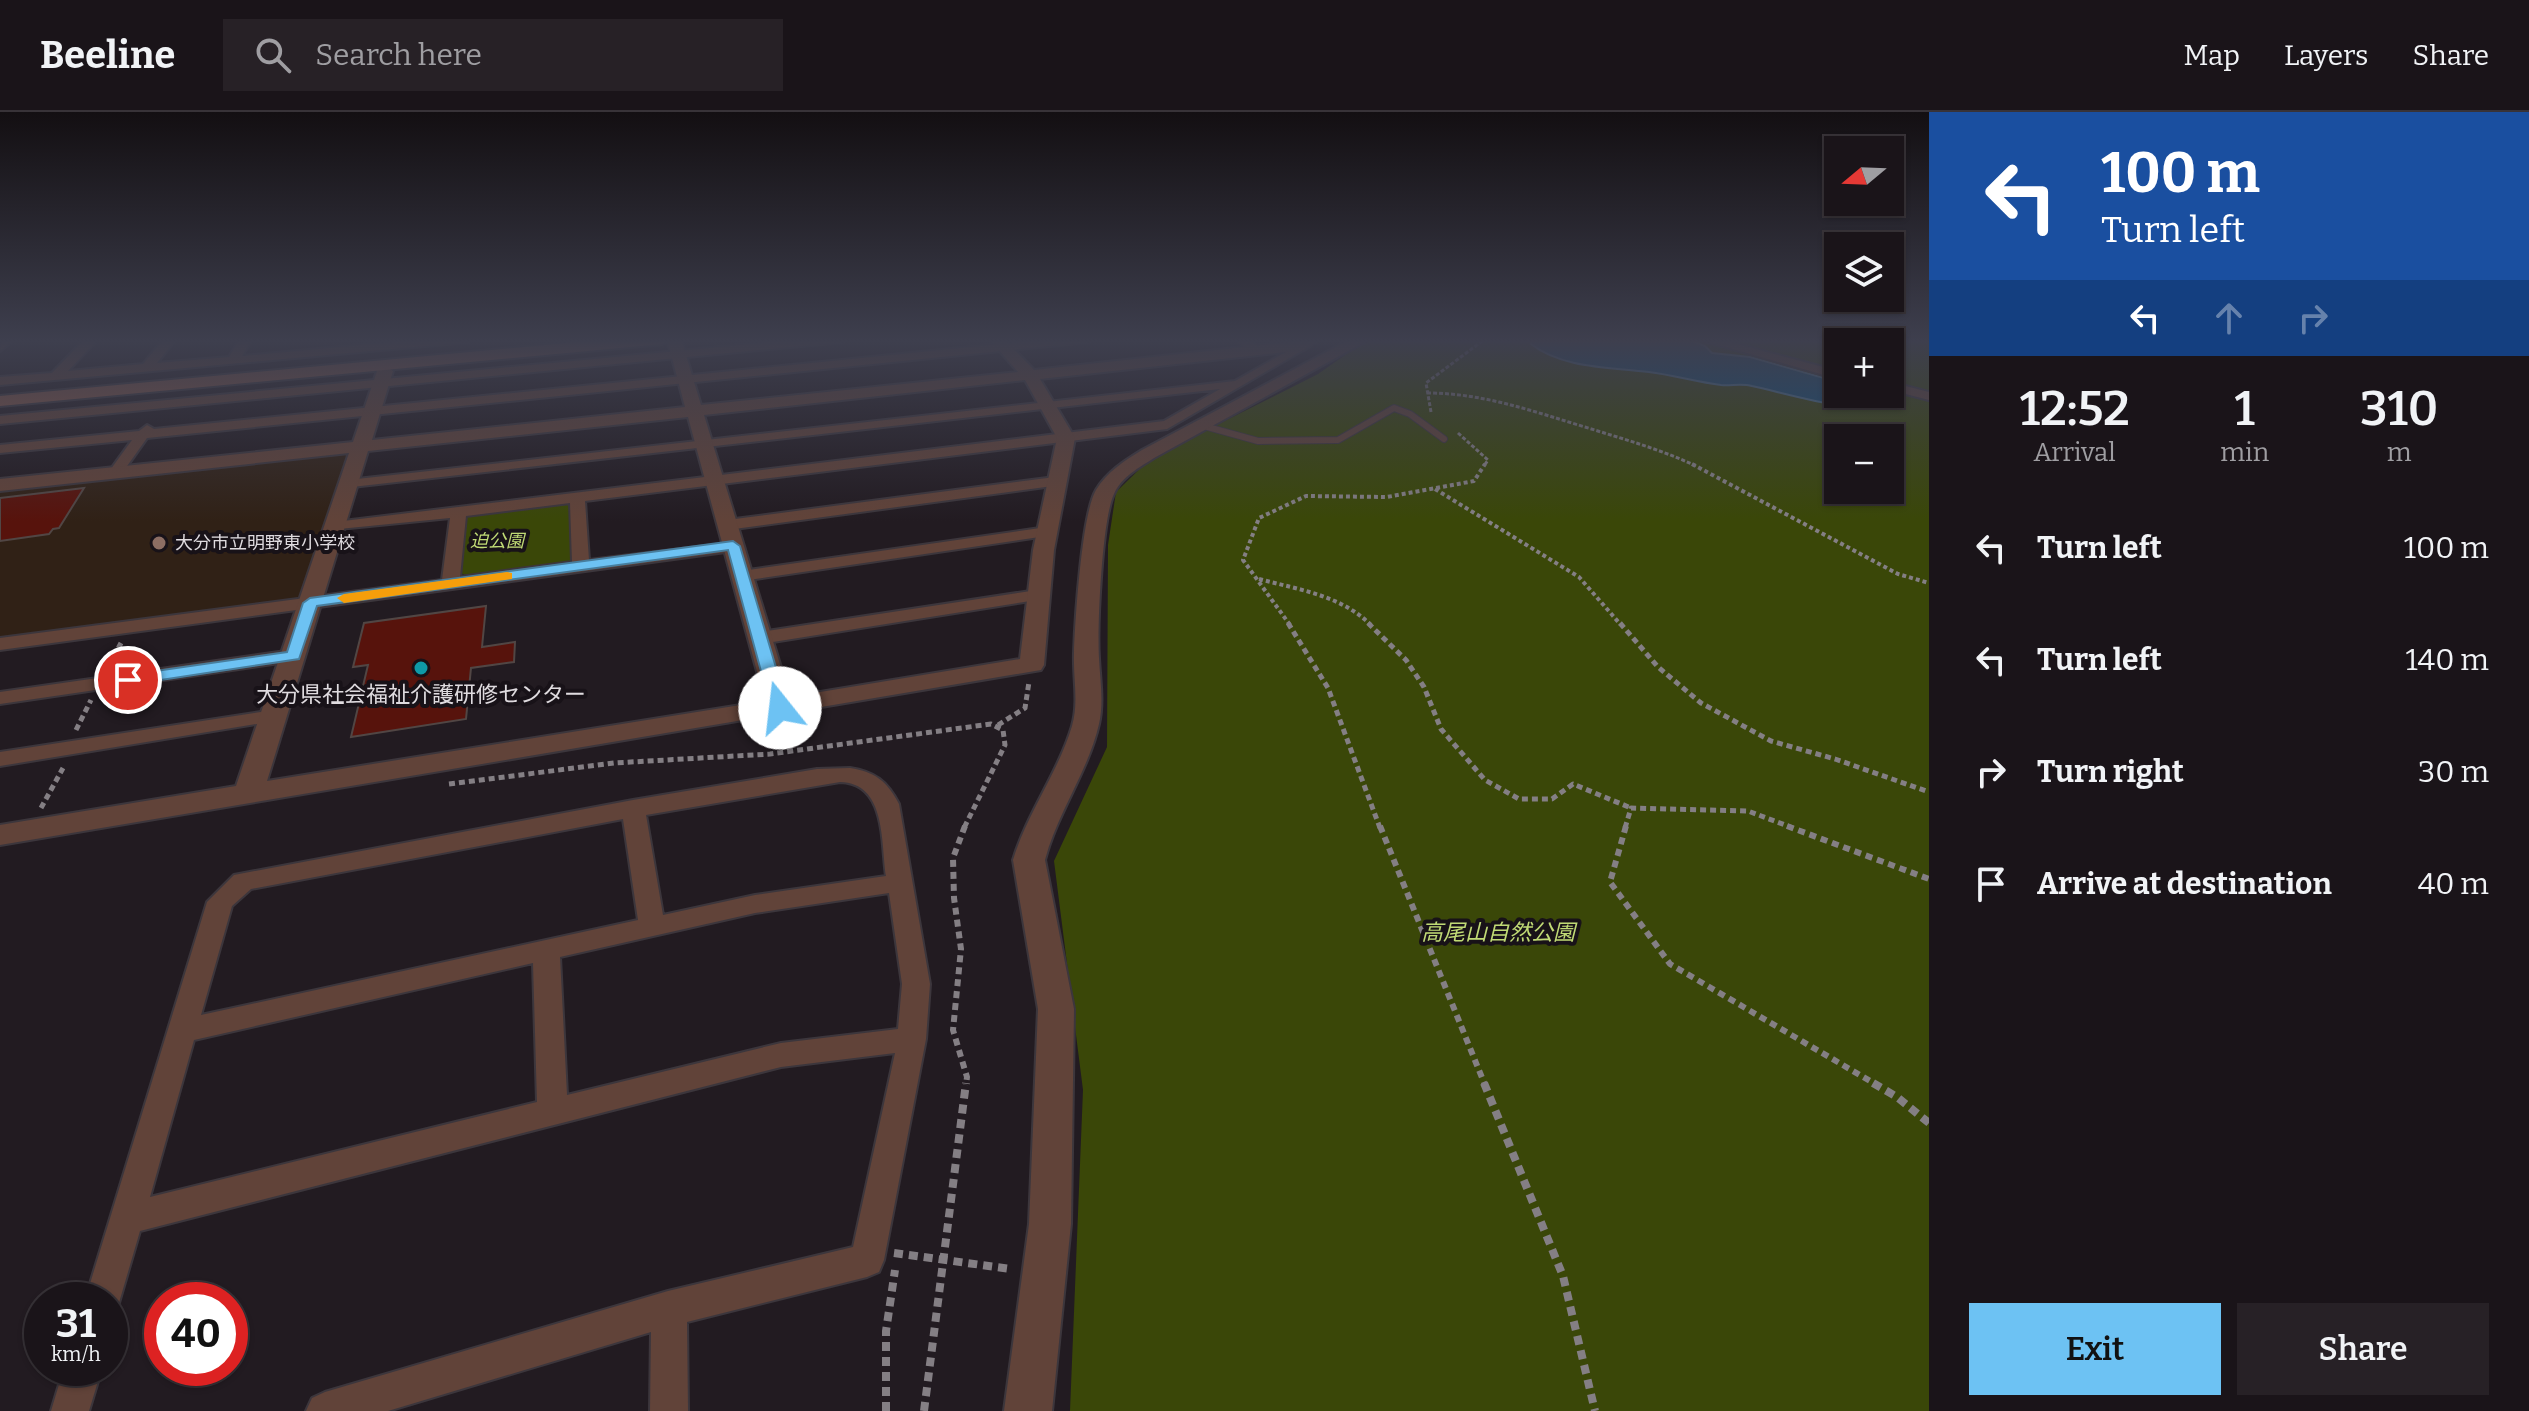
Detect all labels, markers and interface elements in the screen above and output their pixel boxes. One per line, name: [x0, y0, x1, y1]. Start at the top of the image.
search box: [223, 19, 783, 91]
text: Beeline: [40, 32, 175, 78]
icon: search: [251, 33, 295, 77]
text: Search here: [315, 37, 482, 73]
text: Map: [2183, 39, 2240, 72]
text: Layers: [2284, 39, 2368, 72]
text: Share: [2412, 39, 2489, 72]
north arrow: [1824, 136, 1904, 216]
map controls: [1824, 136, 1904, 504]
text: 100 m: [2101, 140, 2260, 207]
icon: left: [1969, 144, 2073, 248]
text: Turn left: [2101, 208, 2245, 252]
button: layers: [1824, 232, 1904, 312]
icon: left: [2123, 296, 2167, 340]
icon: ahead: [2207, 296, 2251, 340]
icon: right: [2291, 296, 2335, 340]
button: +: [1824, 328, 1904, 408]
text: 12:52: [2020, 380, 2130, 438]
text: 1: [2235, 380, 2255, 438]
text: 310: [2360, 380, 2438, 438]
button: −: [1824, 424, 1904, 504]
text: Arrival: [2033, 437, 2116, 468]
text: min: [2220, 437, 2269, 468]
text: m: [2387, 437, 2412, 468]
icon: left: [1969, 526, 2013, 570]
park label: 迫公園: [470, 530, 527, 552]
text: Turn left: [2037, 530, 2162, 566]
text: 100 m: [2404, 530, 2489, 566]
place label: 大分市立明野東小学校: [175, 532, 355, 554]
marker: 大分市立明野東小学校: [150, 534, 168, 552]
icon: left: [1969, 638, 2013, 682]
text: Turn left: [2037, 642, 2162, 678]
text: 140 m: [2405, 642, 2489, 678]
pin: [94, 646, 162, 714]
icon: arrive: [106, 658, 150, 702]
marker: 大分県社会福祉介護研修センター: [412, 659, 430, 677]
position arrow: [738, 666, 822, 750]
place label: 大分県社会福祉介護研修センター: [256, 681, 586, 708]
icon: right: [1969, 750, 2013, 794]
text: Turn right: [2037, 754, 2184, 790]
text: 30 m: [2418, 754, 2489, 790]
icon: arrive: [1969, 862, 2013, 906]
text: Arrive at destination: [2037, 866, 2332, 902]
text: 40 m: [2418, 866, 2489, 902]
park label: 高尾山自然公園: [1421, 919, 1578, 946]
speed limit sign: 40: [144, 1282, 248, 1386]
text: 31: [56, 1300, 96, 1348]
button: Exit: [1969, 1303, 2221, 1395]
button: Share: [2237, 1303, 2489, 1395]
text: km/h: [51, 1342, 101, 1366]

